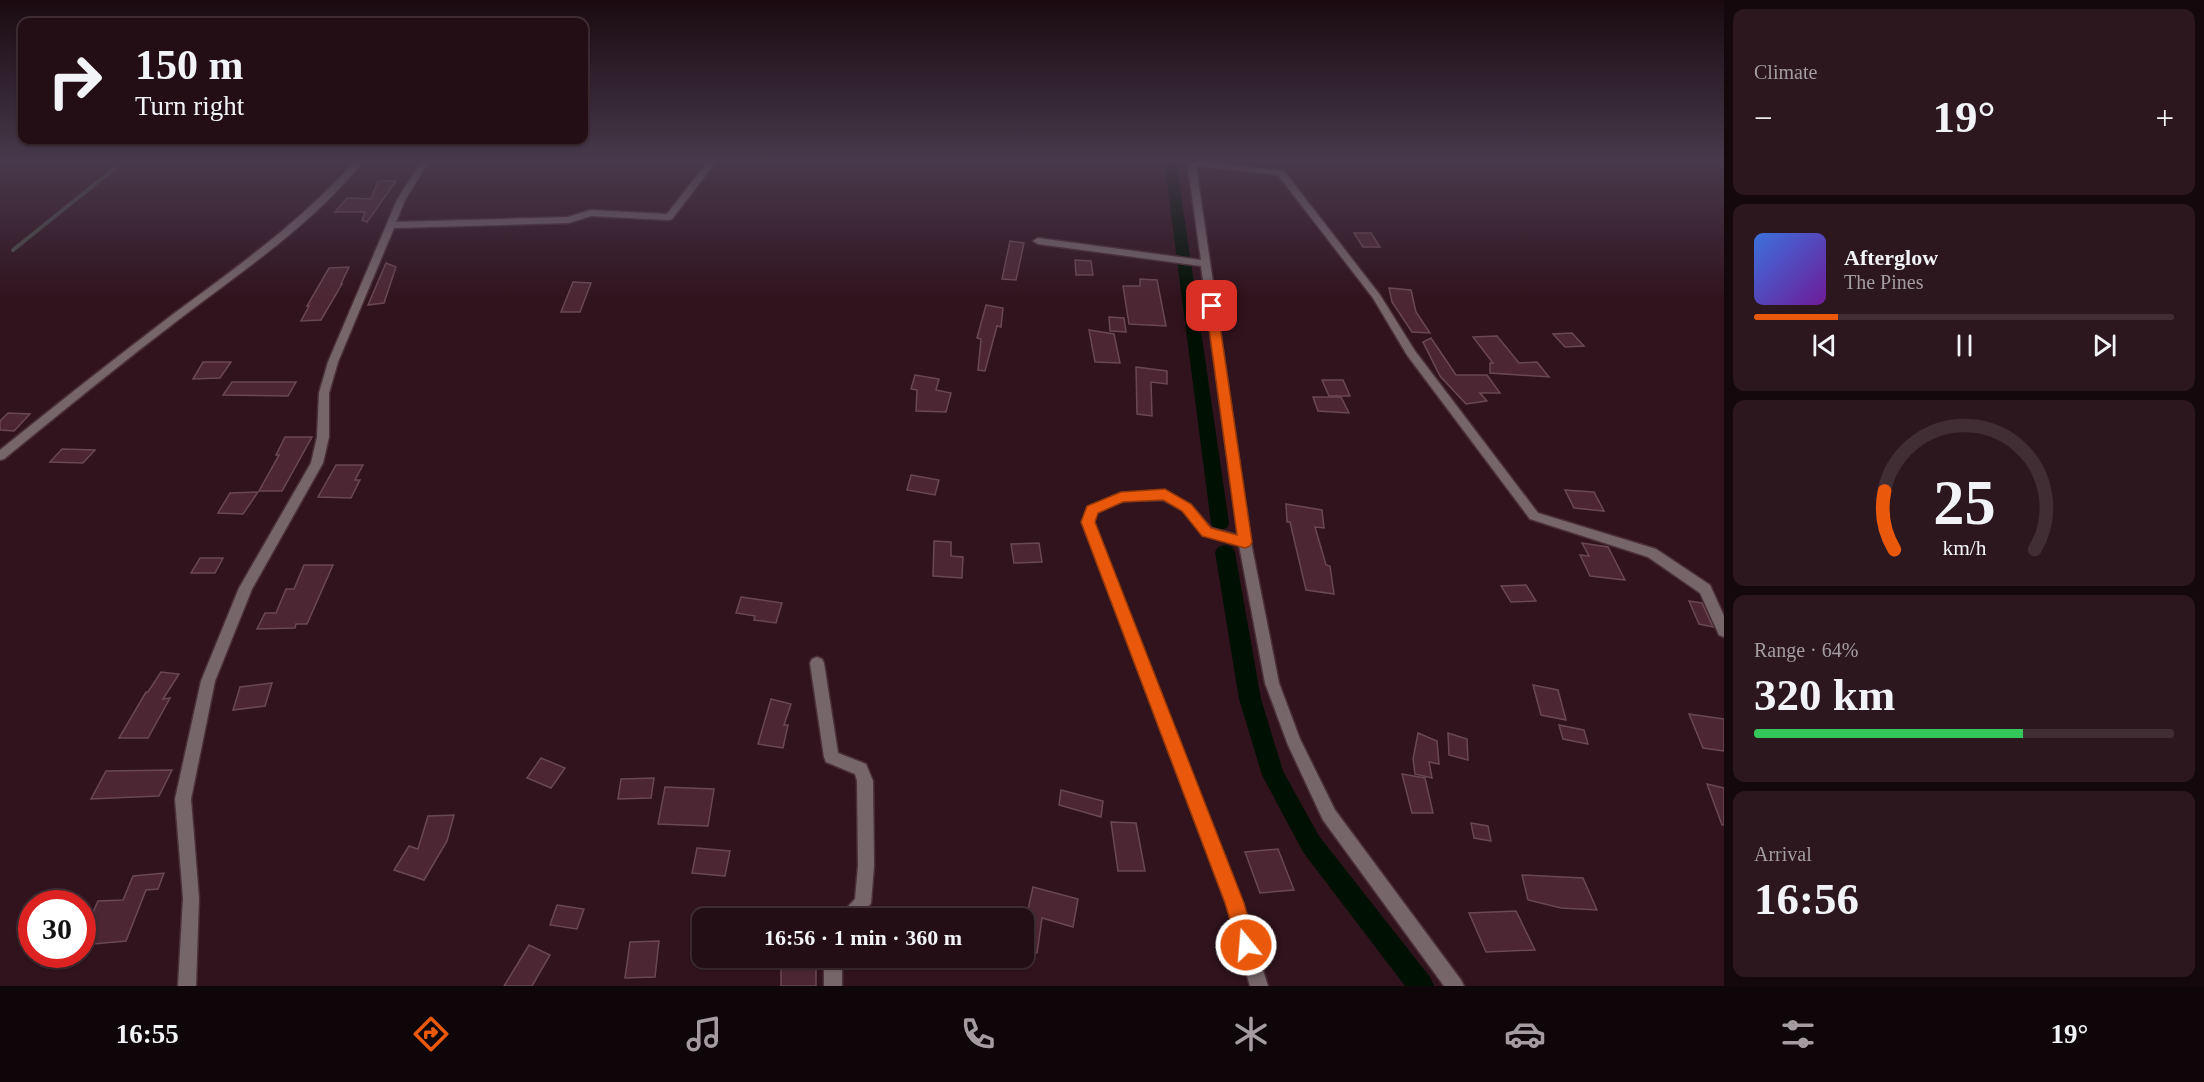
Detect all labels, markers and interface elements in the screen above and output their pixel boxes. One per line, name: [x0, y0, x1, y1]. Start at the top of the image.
icon: right: [36, 42, 114, 120]
text: 150 m: [135, 42, 244, 88]
text: Climate: [1754, 61, 1817, 83]
text: Turn right: [135, 91, 244, 121]
text: 19°: [1933, 92, 1996, 142]
text: −: [1754, 100, 1773, 136]
text: +: [2155, 100, 2174, 136]
text: Afterglow: [1844, 245, 1938, 270]
text: The Pines: [1844, 271, 1923, 293]
pin: [1186, 280, 1237, 331]
icon: arrive: [1195, 289, 1228, 322]
icon: previous: [1808, 329, 1841, 362]
icon: pause: [1948, 329, 1981, 362]
icon: next: [2088, 329, 2121, 362]
text: 25: [1933, 468, 1995, 537]
text: km/h: [1942, 536, 1986, 560]
text: Range · 64%: [1754, 639, 1858, 661]
text: 320 km: [1754, 670, 1895, 720]
text: Arrival: [1754, 843, 1812, 865]
text: 16:56: [1754, 874, 1859, 924]
speed limit sign: 30: [18, 890, 96, 968]
position arrow: [1214, 913, 1278, 977]
text: 16:56 · 1 min · 360 m: [764, 925, 962, 950]
icon: directions: [410, 1013, 452, 1055]
icon: music: [683, 1013, 725, 1055]
icon: phone: [957, 1013, 999, 1055]
icon: climate: [1230, 1013, 1272, 1055]
icon: car: [1504, 1013, 1546, 1055]
icon: filters: [1777, 1013, 1819, 1055]
text: 16:55: [116, 1019, 179, 1049]
text: 19°: [2050, 1019, 2088, 1049]

